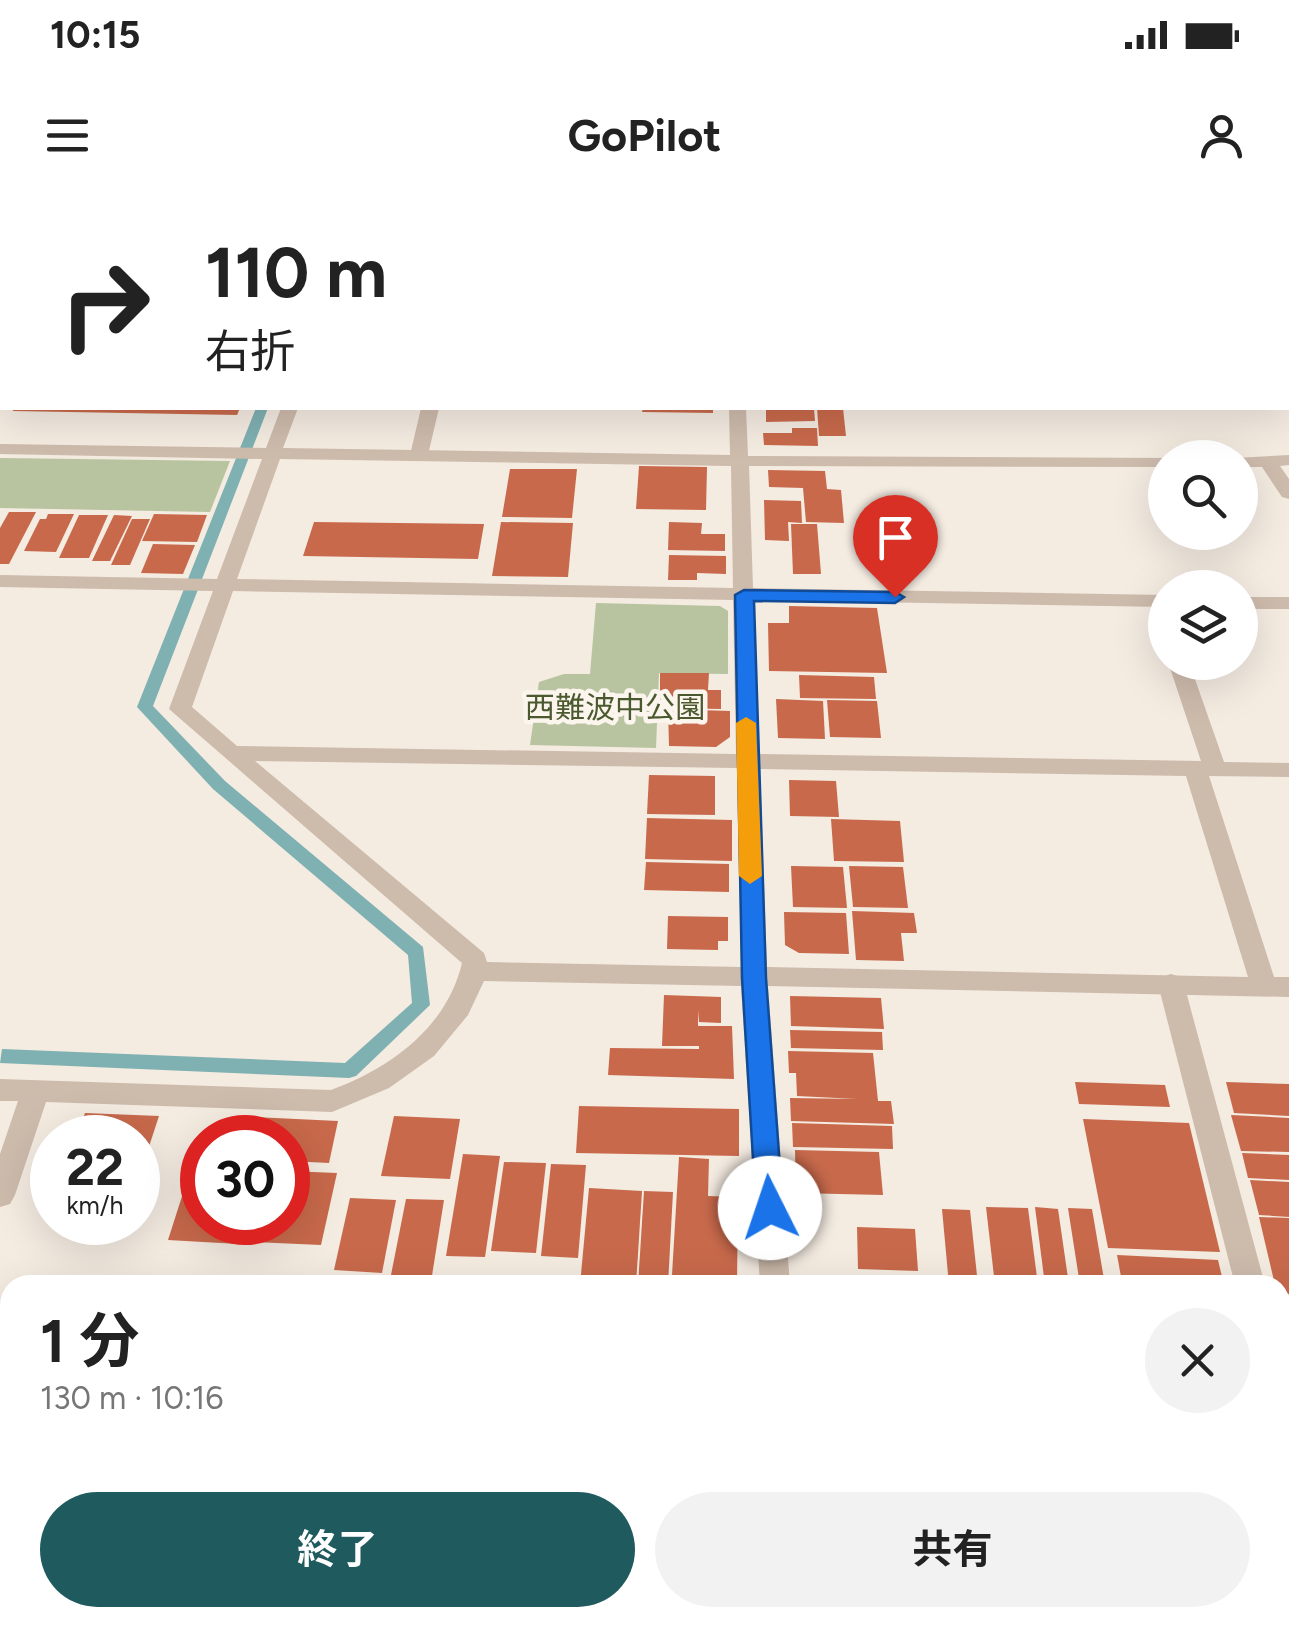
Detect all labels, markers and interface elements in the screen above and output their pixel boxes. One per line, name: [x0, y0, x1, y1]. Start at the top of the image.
text: 10:15: [50, 12, 140, 58]
icon: menu: [40, 108, 95, 163]
text: GoPilot: [568, 108, 721, 162]
icon: person: [1194, 108, 1249, 163]
text: 110 m: [205, 230, 387, 315]
icon: right: [40, 240, 170, 370]
text: 右折: [205, 324, 295, 378]
map controls: [1148, 440, 1258, 680]
button: search: [1148, 440, 1258, 550]
pin: [853, 495, 938, 598]
icon: arrive: [868, 510, 923, 565]
button: layers: [1148, 570, 1258, 680]
park label: 西難波中公園: [525, 689, 705, 726]
speed limit sign: 30: [180, 1115, 310, 1245]
text: 22: [66, 1137, 124, 1198]
position arrow: [718, 1156, 822, 1260]
text: km/h: [66, 1190, 124, 1220]
text: 1 分: [40, 1305, 140, 1377]
button: close: [1145, 1308, 1250, 1413]
text: 130 m · 10:16: [40, 1379, 223, 1417]
button: 終了: [40, 1492, 635, 1607]
button: 共有: [655, 1492, 1250, 1607]

